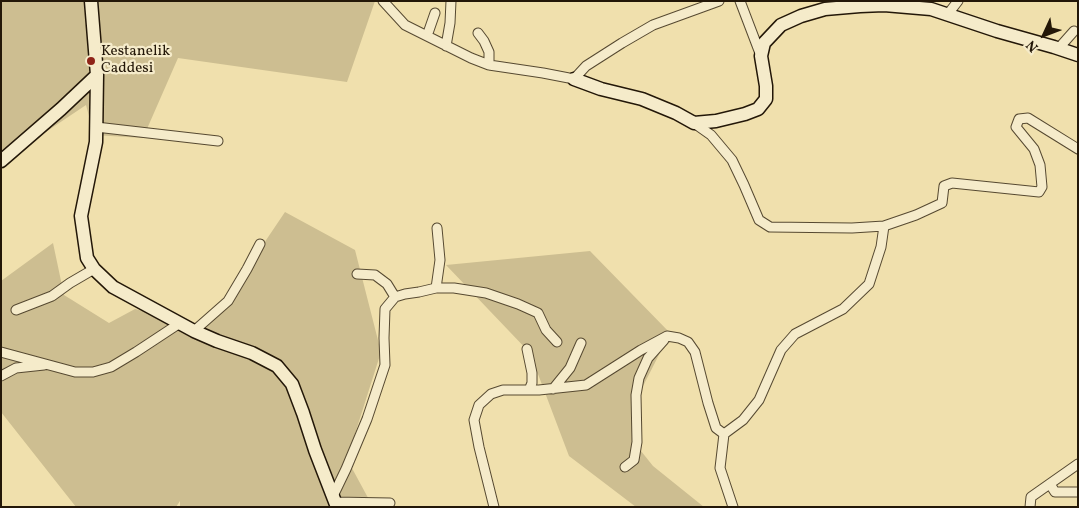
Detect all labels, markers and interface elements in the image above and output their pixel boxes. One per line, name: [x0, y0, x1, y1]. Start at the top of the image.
north arrow: [1019, 10, 1069, 60]
text: N: [1022, 35, 1043, 56]
place label: Kestanelik Caddesi: [101, 43, 170, 78]
marker: Kestanelik Caddesi: [85, 55, 97, 67]

